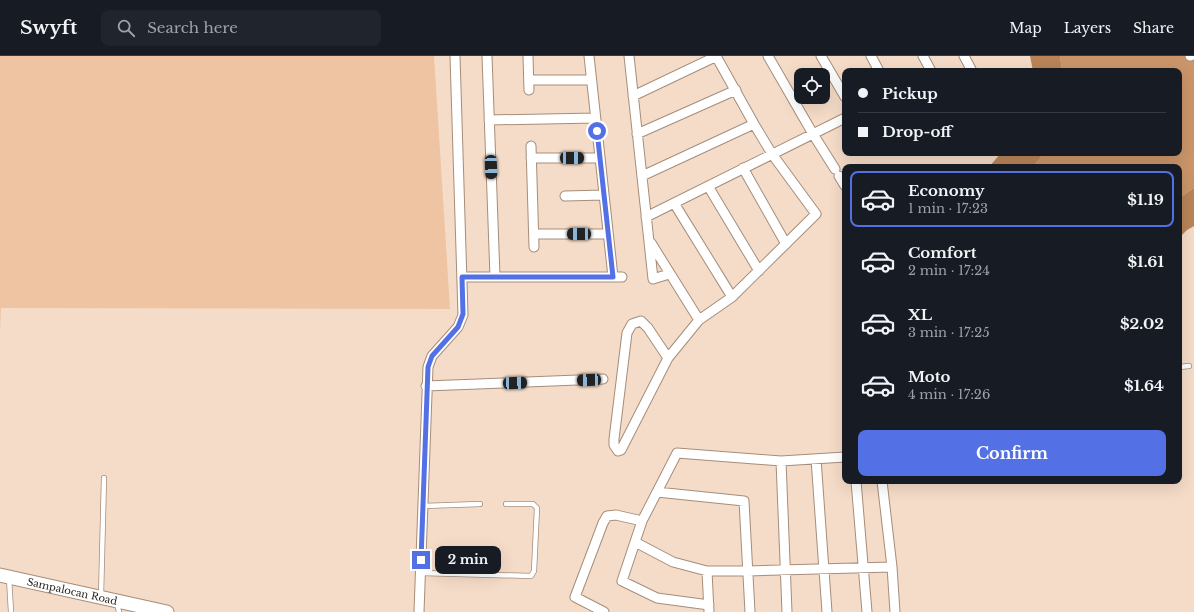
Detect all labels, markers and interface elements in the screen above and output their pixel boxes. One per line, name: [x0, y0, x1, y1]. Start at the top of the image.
search box: [101, 10, 381, 46]
text: Swyft: [20, 16, 77, 39]
icon: search: [115, 17, 137, 39]
text: Search here: [147, 18, 238, 37]
text: Map: [1009, 19, 1042, 37]
text: Layers: [1064, 19, 1111, 37]
text: Share: [1133, 19, 1174, 37]
map controls: [794, 68, 830, 104]
button: locate: [794, 68, 830, 104]
text: Pickup: [882, 84, 938, 103]
route start: [588, 122, 606, 140]
text: Drop-off: [882, 122, 952, 141]
car: [560, 152, 584, 164]
car: [485, 155, 497, 179]
icon: car: [860, 181, 896, 217]
text: Economy: [908, 181, 985, 200]
text: $1.19: [1127, 190, 1164, 209]
text: 1 min · 17:23: [908, 200, 988, 217]
car: [567, 228, 591, 240]
icon: car: [860, 243, 896, 279]
text: Comfort: [908, 243, 976, 262]
text: $1.61: [1127, 252, 1164, 271]
text: 2 min · 17:24: [908, 262, 990, 279]
icon: car: [860, 305, 896, 341]
text: XL: [908, 305, 932, 324]
text: $2.02: [1120, 314, 1164, 333]
text: 3 min · 17:25: [908, 324, 990, 341]
icon: car: [860, 367, 896, 403]
text: Moto: [908, 367, 950, 386]
car: [577, 374, 601, 386]
text: $1.64: [1124, 376, 1164, 395]
car: [503, 377, 527, 389]
text: 4 min · 17:26: [908, 386, 990, 403]
button: Confirm: [858, 430, 1166, 476]
callout: 2 min: [435, 546, 501, 574]
route end: [412, 551, 430, 569]
text: 2 min: [448, 551, 488, 568]
street label: Sampalocan Road: [26, 575, 119, 608]

